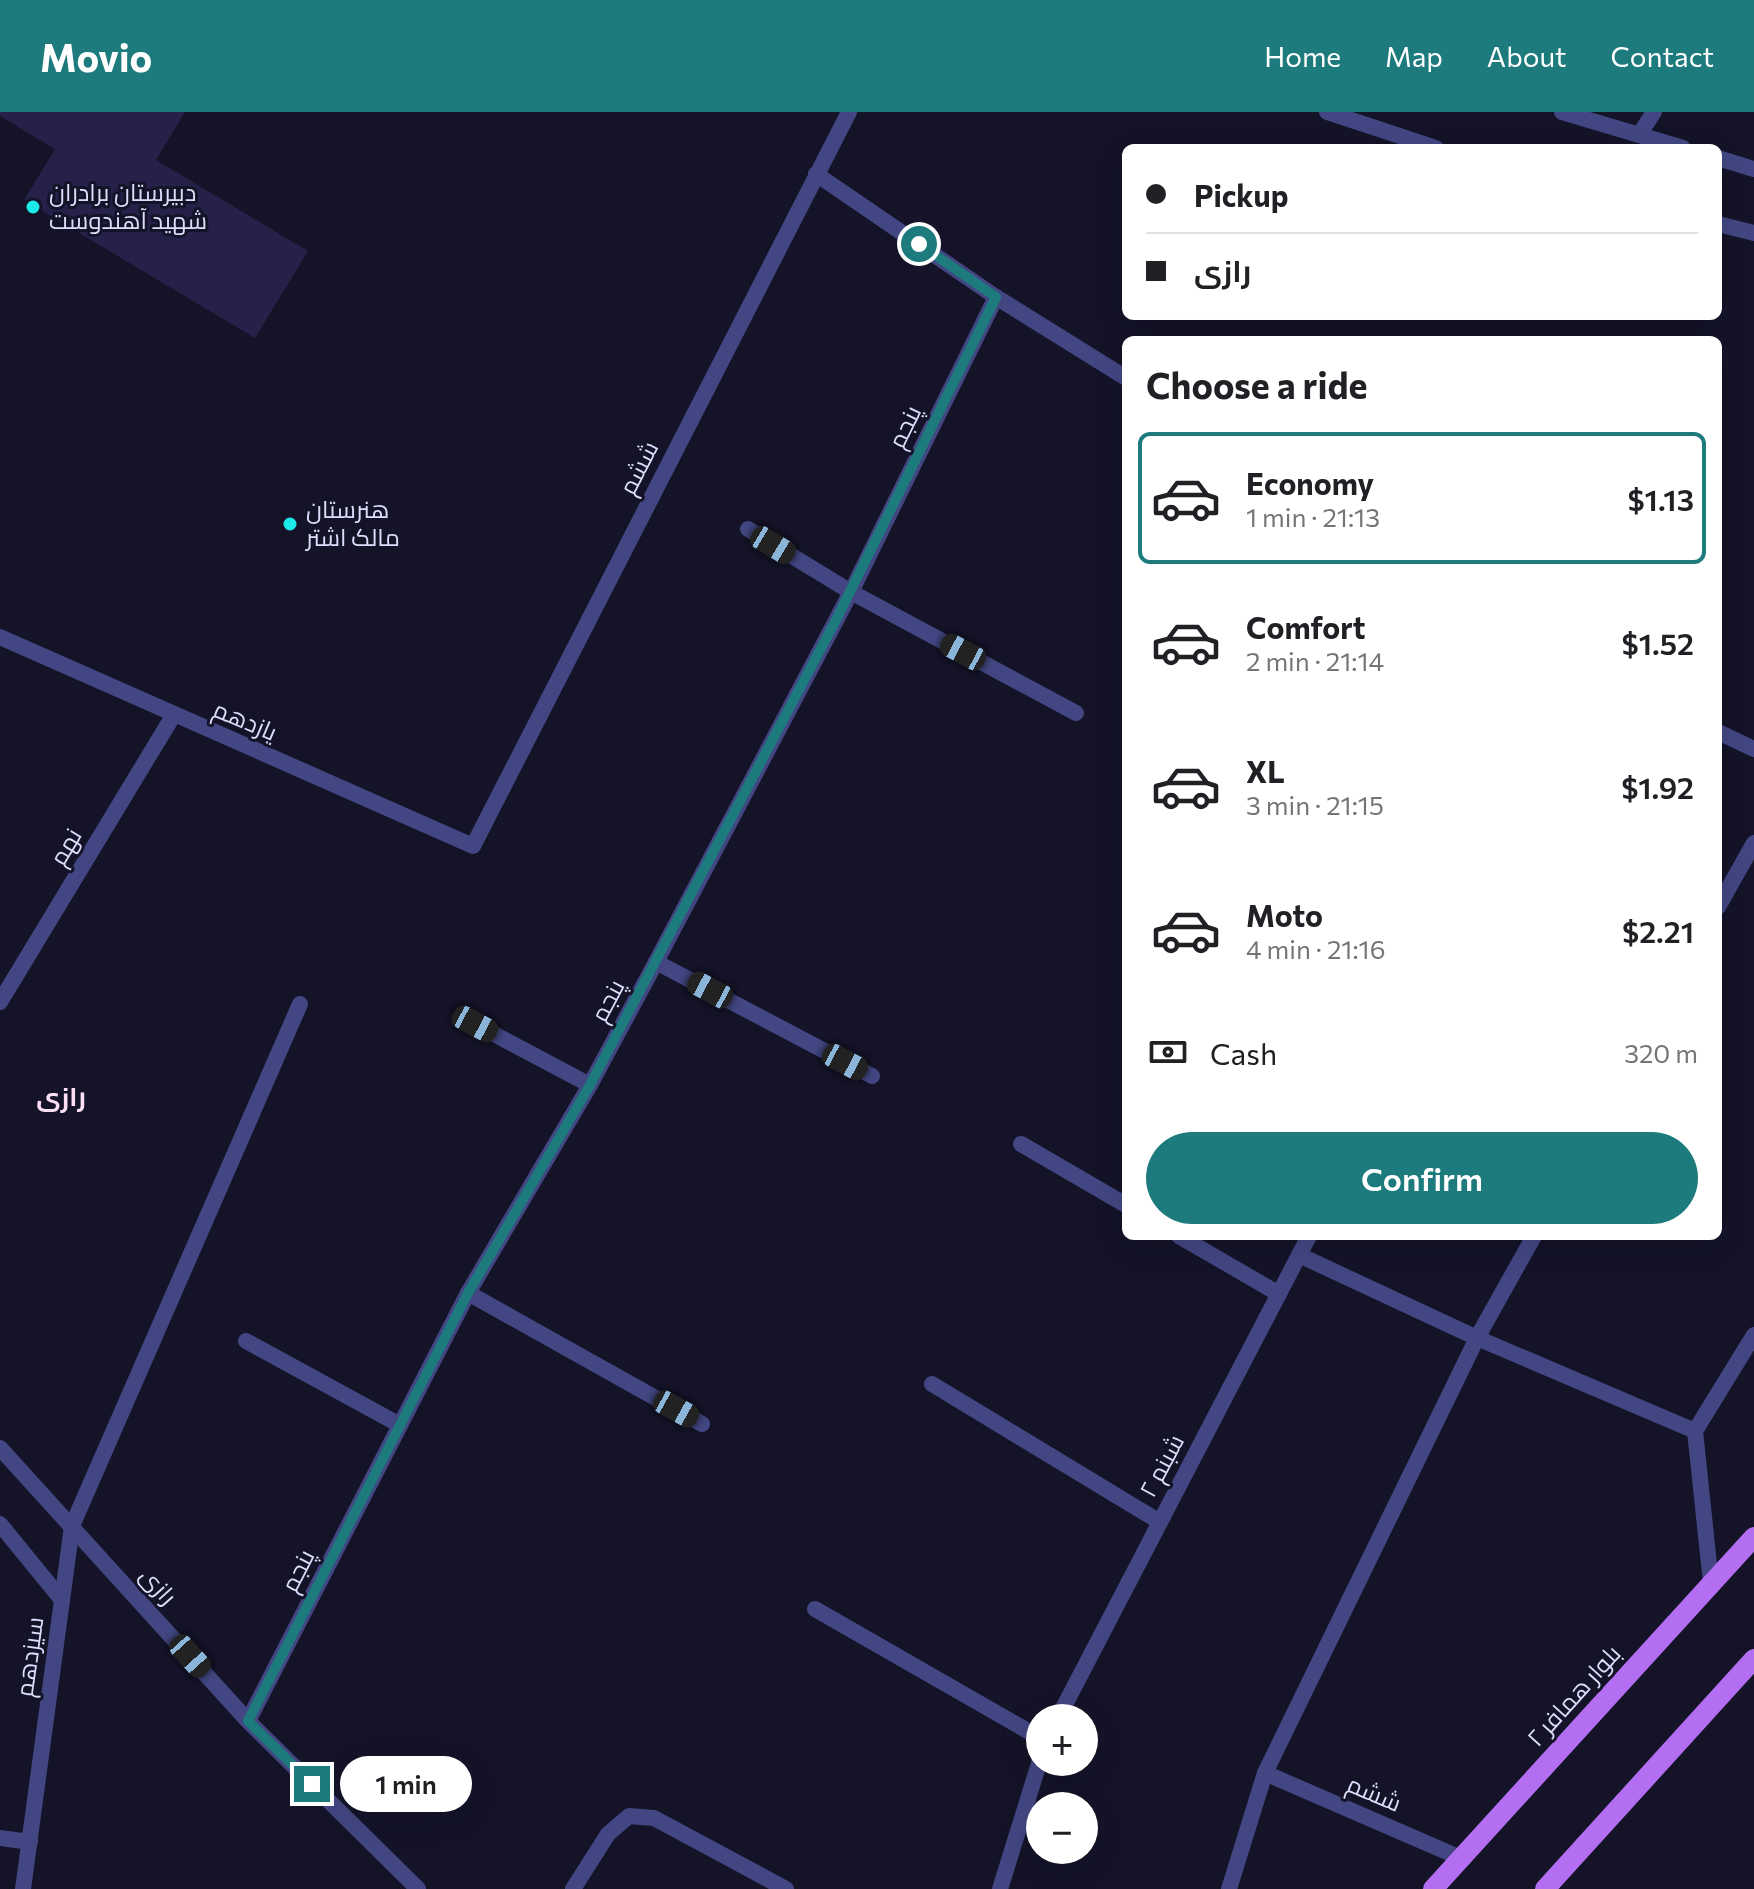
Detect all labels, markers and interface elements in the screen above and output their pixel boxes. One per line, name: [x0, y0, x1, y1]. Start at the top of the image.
text: Movio: [40, 33, 152, 80]
text: Home: [1264, 39, 1341, 73]
text: Map: [1385, 39, 1443, 73]
text: About: [1487, 39, 1567, 73]
text: Contact: [1611, 39, 1714, 73]
text: Pickup: [1194, 176, 1288, 213]
place label: دبیرستان برادران شهید آهندوست: [49, 177, 207, 235]
marker: دبیرستان برادران شهید آهندوست: [24, 198, 42, 216]
route start: [901, 226, 937, 262]
text: رازی: [1194, 251, 1251, 288]
text: Choose a ride: [1146, 362, 1367, 406]
street label: پنجم: [881, 400, 929, 454]
street label: ششم: [612, 436, 666, 500]
icon: car: [1150, 462, 1222, 534]
text: Economy: [1246, 464, 1374, 501]
text: $1.13: [1627, 480, 1694, 517]
place label: هنرستان مالک اشتر: [304, 494, 400, 551]
text: 1 min · 21:13: [1246, 501, 1380, 532]
marker: هنرستان مالک اشتر: [281, 515, 299, 533]
car: [746, 522, 800, 568]
icon: car: [1150, 606, 1222, 678]
text: Comfort: [1246, 608, 1365, 645]
text: $1.52: [1622, 624, 1694, 661]
car: [936, 630, 990, 674]
text: 2 min · 21:14: [1246, 645, 1384, 676]
street label: یازدهم: [208, 693, 282, 749]
icon: car: [1150, 750, 1222, 822]
text: XL: [1246, 752, 1285, 789]
text: $1.92: [1621, 768, 1694, 805]
text: 3 min · 21:15: [1246, 789, 1384, 820]
street label: نهم: [42, 822, 90, 872]
icon: car: [1150, 894, 1222, 966]
text: Moto: [1246, 896, 1323, 933]
text: $2.21: [1622, 912, 1694, 949]
text: 4 min · 21:16: [1246, 933, 1386, 964]
car: [683, 968, 737, 1012]
street label: پنجم: [584, 974, 633, 1028]
car: [448, 1002, 502, 1046]
icon: cash: [1146, 1030, 1190, 1074]
text: Cash: [1210, 1034, 1277, 1071]
text: 320 m: [1624, 1037, 1698, 1068]
car: [818, 1040, 872, 1084]
district label: رازی: [36, 1080, 86, 1113]
button: Confirm: [1146, 1132, 1698, 1224]
car: [649, 1387, 703, 1431]
street label: شبنم ۲: [1132, 1429, 1192, 1503]
street label: پنجم: [274, 1544, 322, 1598]
street label: رازی: [134, 1560, 183, 1610]
street label: سیزدهم: [9, 1615, 51, 1699]
car: [165, 1630, 215, 1682]
street label: بلوار همافر ۲: [1520, 1638, 1626, 1752]
map controls: [1026, 1704, 1098, 1864]
button: +: [1026, 1704, 1098, 1776]
callout: 1 min: [340, 1756, 472, 1812]
route end: [294, 1766, 330, 1802]
text: 1 min: [375, 1768, 437, 1799]
street label: ششم: [1342, 1768, 1406, 1820]
button: −: [1026, 1792, 1098, 1864]

